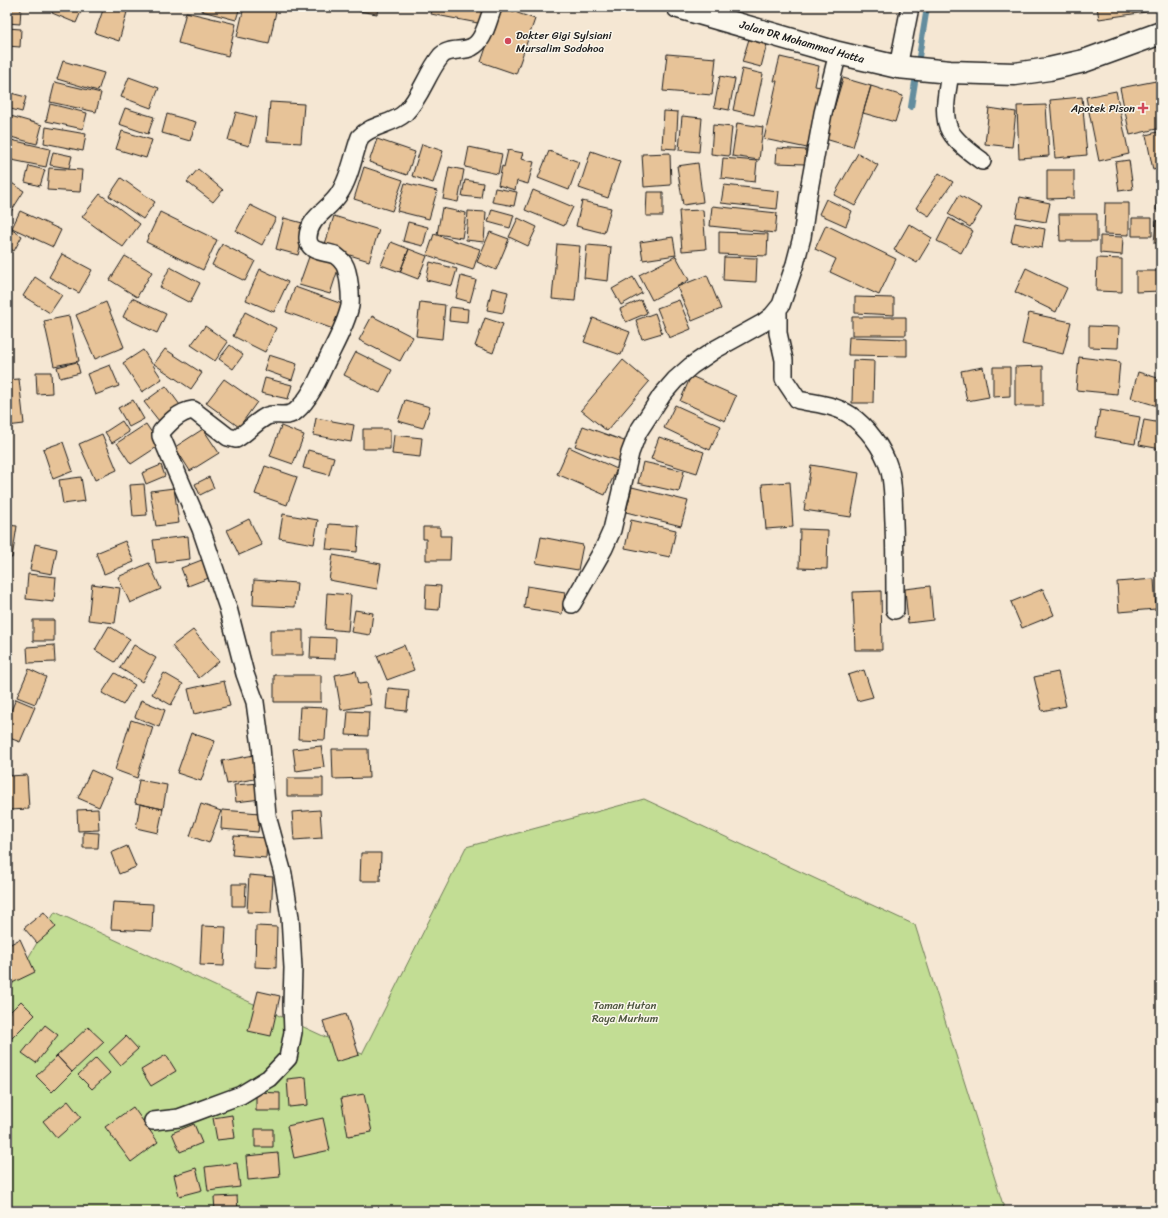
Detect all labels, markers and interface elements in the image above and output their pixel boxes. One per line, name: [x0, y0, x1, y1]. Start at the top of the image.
street label: Jalan DR Mohammad Hatta: [736, 15, 867, 69]
place label: Dokter Gigi Sylsiani Mursalim Sodohoa: [516, 26, 612, 58]
marker: Dokter Gigi Sylsiani Mursalim Sodohoa: [503, 36, 513, 46]
place label: Apotek Pison: [1070, 99, 1135, 118]
marker: Apotek Pison: [1138, 103, 1148, 113]
park label: Taman Hutan Raya Murhum: [592, 996, 659, 1028]

